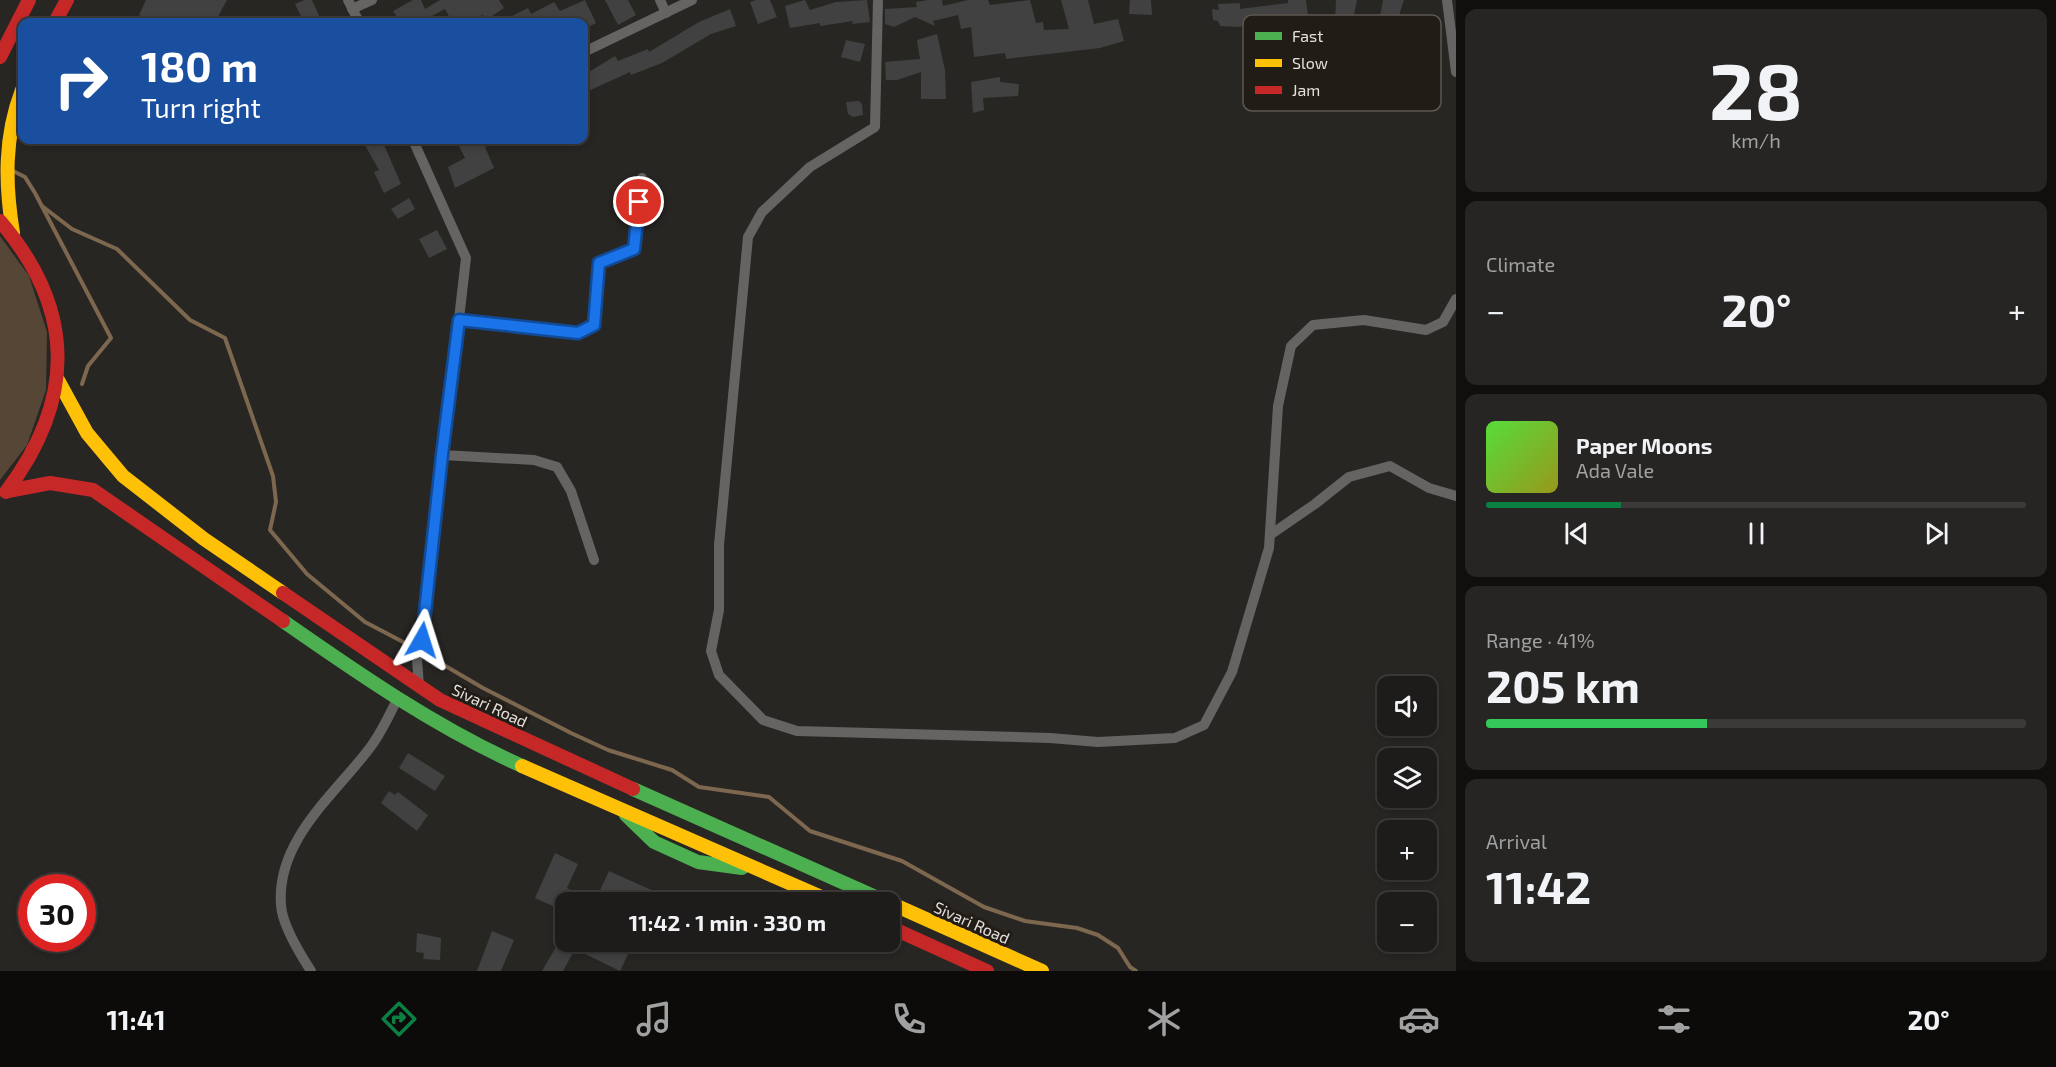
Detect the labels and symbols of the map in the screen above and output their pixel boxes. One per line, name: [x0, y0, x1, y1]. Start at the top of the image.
legend: [1243, 15, 1441, 111]
text: Fast: [1292, 26, 1323, 45]
text: Slow: [1292, 53, 1328, 72]
text: Jam: [1292, 80, 1320, 99]
pin: [613, 176, 664, 227]
position arrow: [390, 608, 454, 672]
street label: Sivari Road: [449, 679, 531, 731]
speed limit sign: 30: [18, 874, 96, 952]
street label: Sivari Road: [931, 897, 1013, 947]

